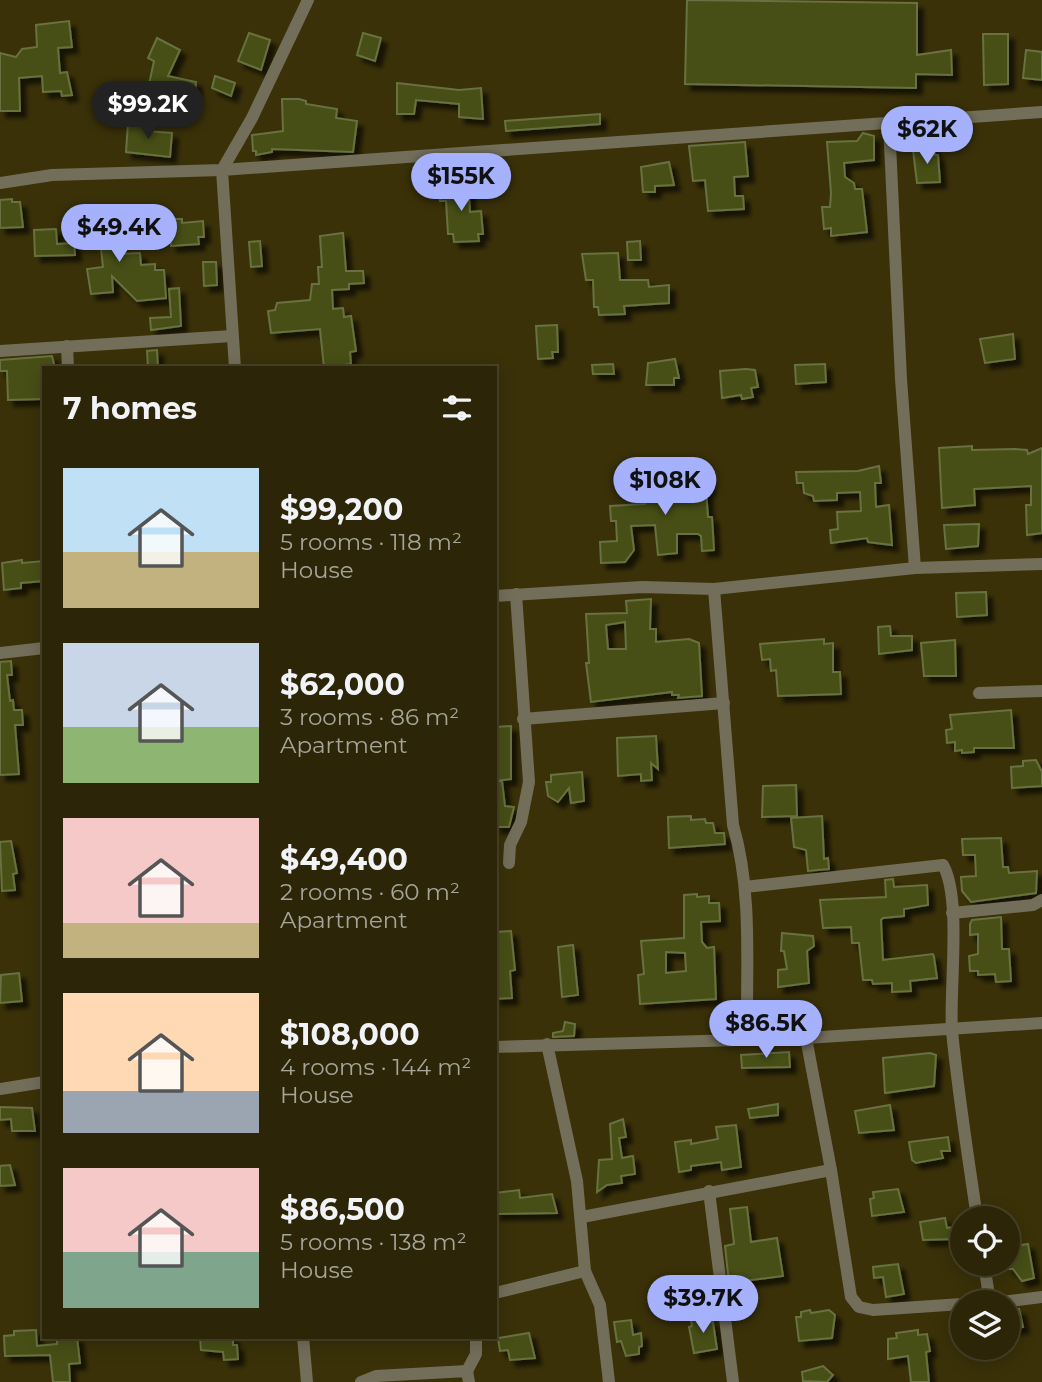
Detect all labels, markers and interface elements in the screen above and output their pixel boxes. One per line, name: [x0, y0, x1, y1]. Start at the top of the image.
pin: $99.2K: [91, 82, 205, 141]
text: $99.2K: [108, 90, 188, 118]
pin: $62K: [886, 106, 968, 166]
text: $62K: [897, 115, 957, 143]
pin: $155K: [412, 154, 510, 213]
text: $155K: [427, 162, 495, 190]
pin: $49.4K: [62, 204, 176, 264]
text: $49.4K: [77, 213, 161, 241]
icon: filters: [438, 389, 476, 427]
text: 7 homes: [63, 390, 197, 427]
pin: $108K: [616, 458, 714, 517]
text: $108K: [629, 466, 701, 494]
text: $99,200: [280, 491, 403, 528]
icon: home: [119, 496, 203, 580]
text: 5 rooms · 118 m²: [280, 528, 462, 556]
text: House: [280, 556, 354, 584]
text: $62,000: [280, 666, 405, 703]
icon: home: [119, 671, 203, 755]
text: 3 rooms · 86 m²: [280, 703, 459, 731]
text: Apartment: [280, 731, 408, 759]
text: $49,400: [280, 841, 408, 878]
icon: home: [119, 846, 203, 930]
text: 2 rooms · 60 m²: [280, 878, 460, 906]
text: Apartment: [280, 906, 408, 934]
pin: $86.5K: [709, 1000, 823, 1060]
text: $86.5K: [725, 1009, 807, 1037]
text: $108,000: [280, 1016, 420, 1053]
icon: home: [119, 1021, 203, 1105]
text: 4 rooms · 144 m²: [280, 1053, 472, 1081]
text: House: [280, 1081, 354, 1109]
text: $86,500: [280, 1191, 405, 1228]
icon: home: [119, 1196, 203, 1280]
map controls: [950, 1206, 1020, 1360]
button: locate: [950, 1206, 1020, 1276]
text: 5 rooms · 138 m²: [280, 1228, 467, 1256]
text: House: [280, 1256, 354, 1284]
pin: $39.7K: [646, 1276, 760, 1335]
text: $39.7K: [663, 1284, 743, 1312]
button: layers: [950, 1290, 1020, 1360]

